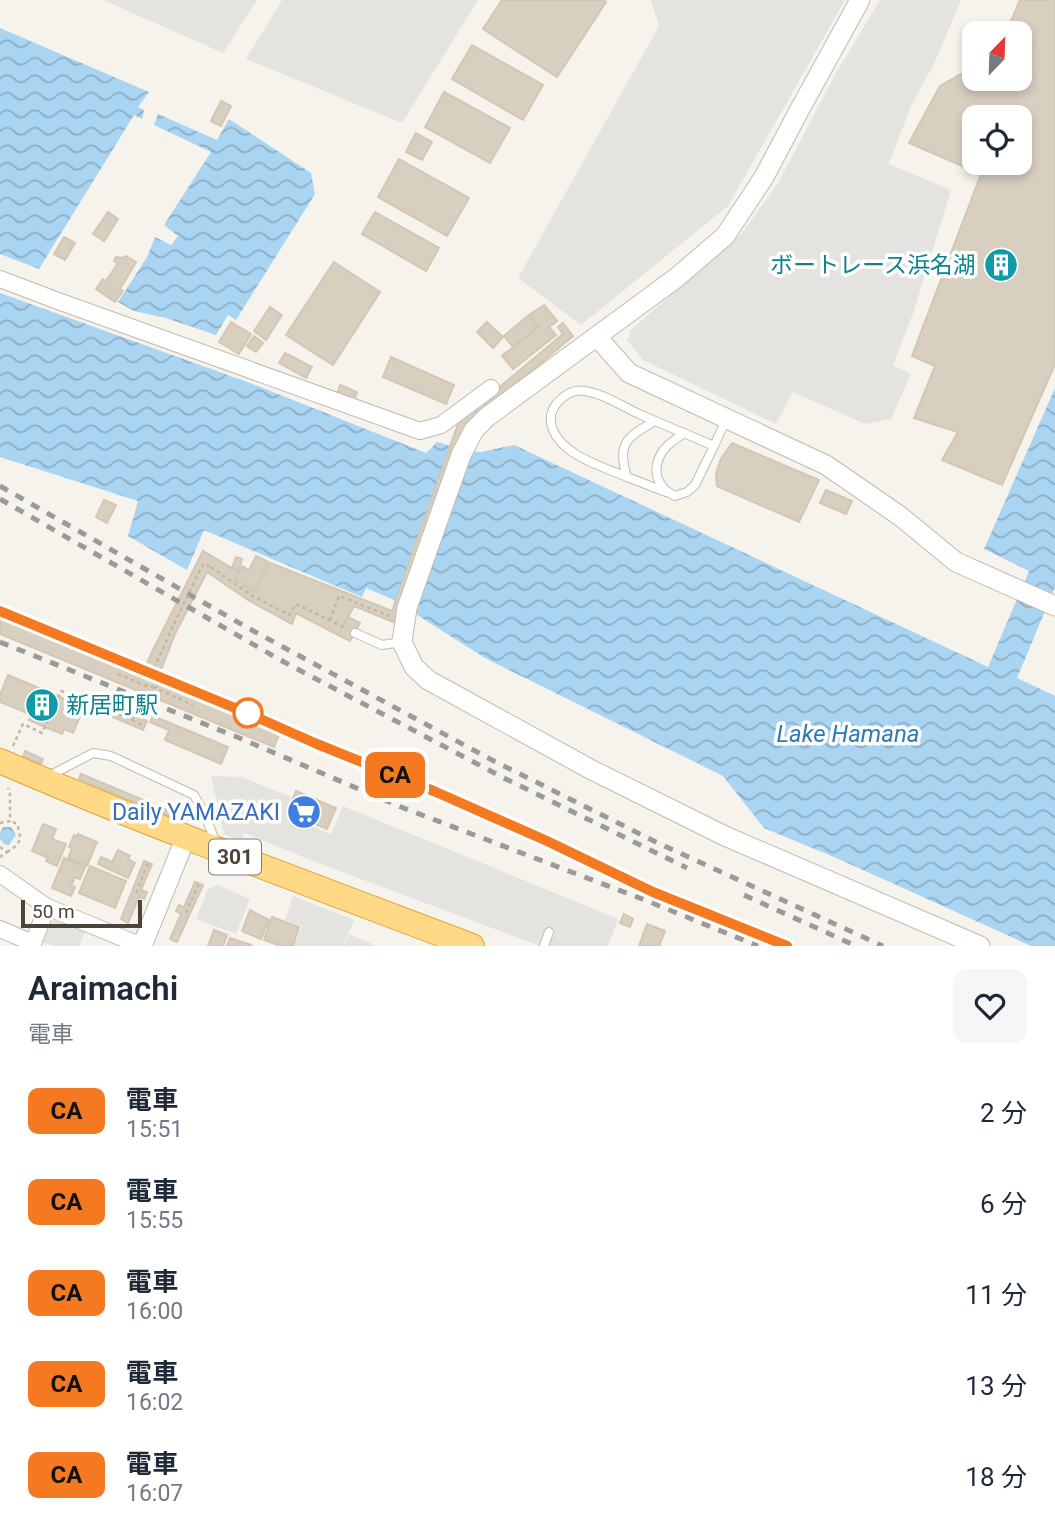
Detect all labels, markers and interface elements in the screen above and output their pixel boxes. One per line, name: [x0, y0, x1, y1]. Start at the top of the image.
north arrow: [962, 21, 1032, 91]
map controls: [962, 21, 1032, 175]
button: locate: [962, 105, 1032, 175]
building icon: ボートレース浜名湖: [982, 246, 1020, 284]
place label: ボートレース浜名湖: [770, 252, 976, 279]
building icon: 新居町駅: [23, 686, 61, 724]
place label: 新居町駅: [66, 692, 158, 719]
unlabelled marker: [233, 698, 263, 728]
water label: Lake Hamana: [777, 720, 919, 748]
line badge: CA: [364, 752, 426, 798]
text: CA: [379, 761, 411, 789]
supermarket icon: Daily YAMAZAKI: [285, 793, 323, 831]
place label: Daily YAMAZAKI: [112, 799, 280, 826]
road number: 301: [209, 840, 261, 874]
scale bar: [21, 897, 142, 929]
text: 50 m: [32, 900, 75, 923]
text: Araimachi: [28, 969, 178, 1008]
button: heart: [953, 969, 1027, 1043]
text: 電車: [28, 1021, 74, 1048]
text: 電車: [126, 1085, 178, 1115]
text: CA: [51, 1097, 82, 1125]
text: 2 分: [980, 1098, 1027, 1128]
text: 15:51: [126, 1116, 183, 1143]
text: 電車: [126, 1176, 178, 1206]
text: CA: [51, 1188, 82, 1216]
text: 6 分: [980, 1189, 1027, 1219]
text: 15:55: [126, 1207, 183, 1234]
text: 電車: [126, 1267, 178, 1297]
text: CA: [51, 1279, 82, 1307]
text: 11 分: [965, 1280, 1027, 1310]
text: 16:00: [126, 1298, 183, 1325]
text: 電車: [126, 1358, 178, 1388]
text: CA: [51, 1370, 82, 1398]
text: 13 分: [965, 1371, 1027, 1401]
text: 16:02: [126, 1389, 183, 1416]
text: 電車: [126, 1449, 178, 1479]
text: CA: [51, 1461, 82, 1489]
text: 18 分: [965, 1462, 1027, 1492]
text: 16:07: [126, 1480, 183, 1507]

